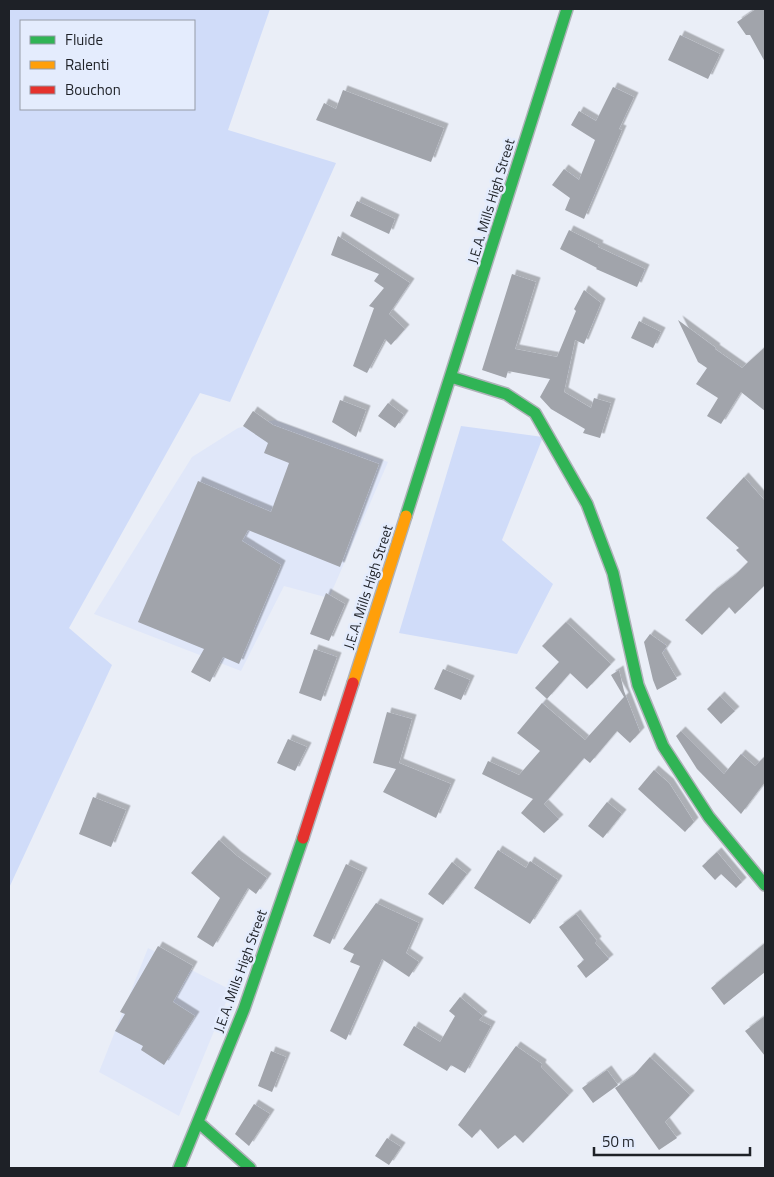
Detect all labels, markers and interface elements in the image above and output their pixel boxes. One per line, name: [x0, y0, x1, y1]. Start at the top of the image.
legend: [20, 20, 195, 110]
text: Fluide: [65, 28, 103, 51]
text: Ralenti: [65, 53, 109, 76]
text: Bouchon: [65, 78, 121, 101]
street label: J.E.A. Mills High Street: [462, 136, 520, 266]
street label: J.E.A. Mills High Street: [338, 522, 398, 652]
street label: J.E.A. Mills High Street: [208, 906, 272, 1035]
scale bar: [594, 1124, 750, 1156]
text: 50 m: [602, 1130, 635, 1153]

